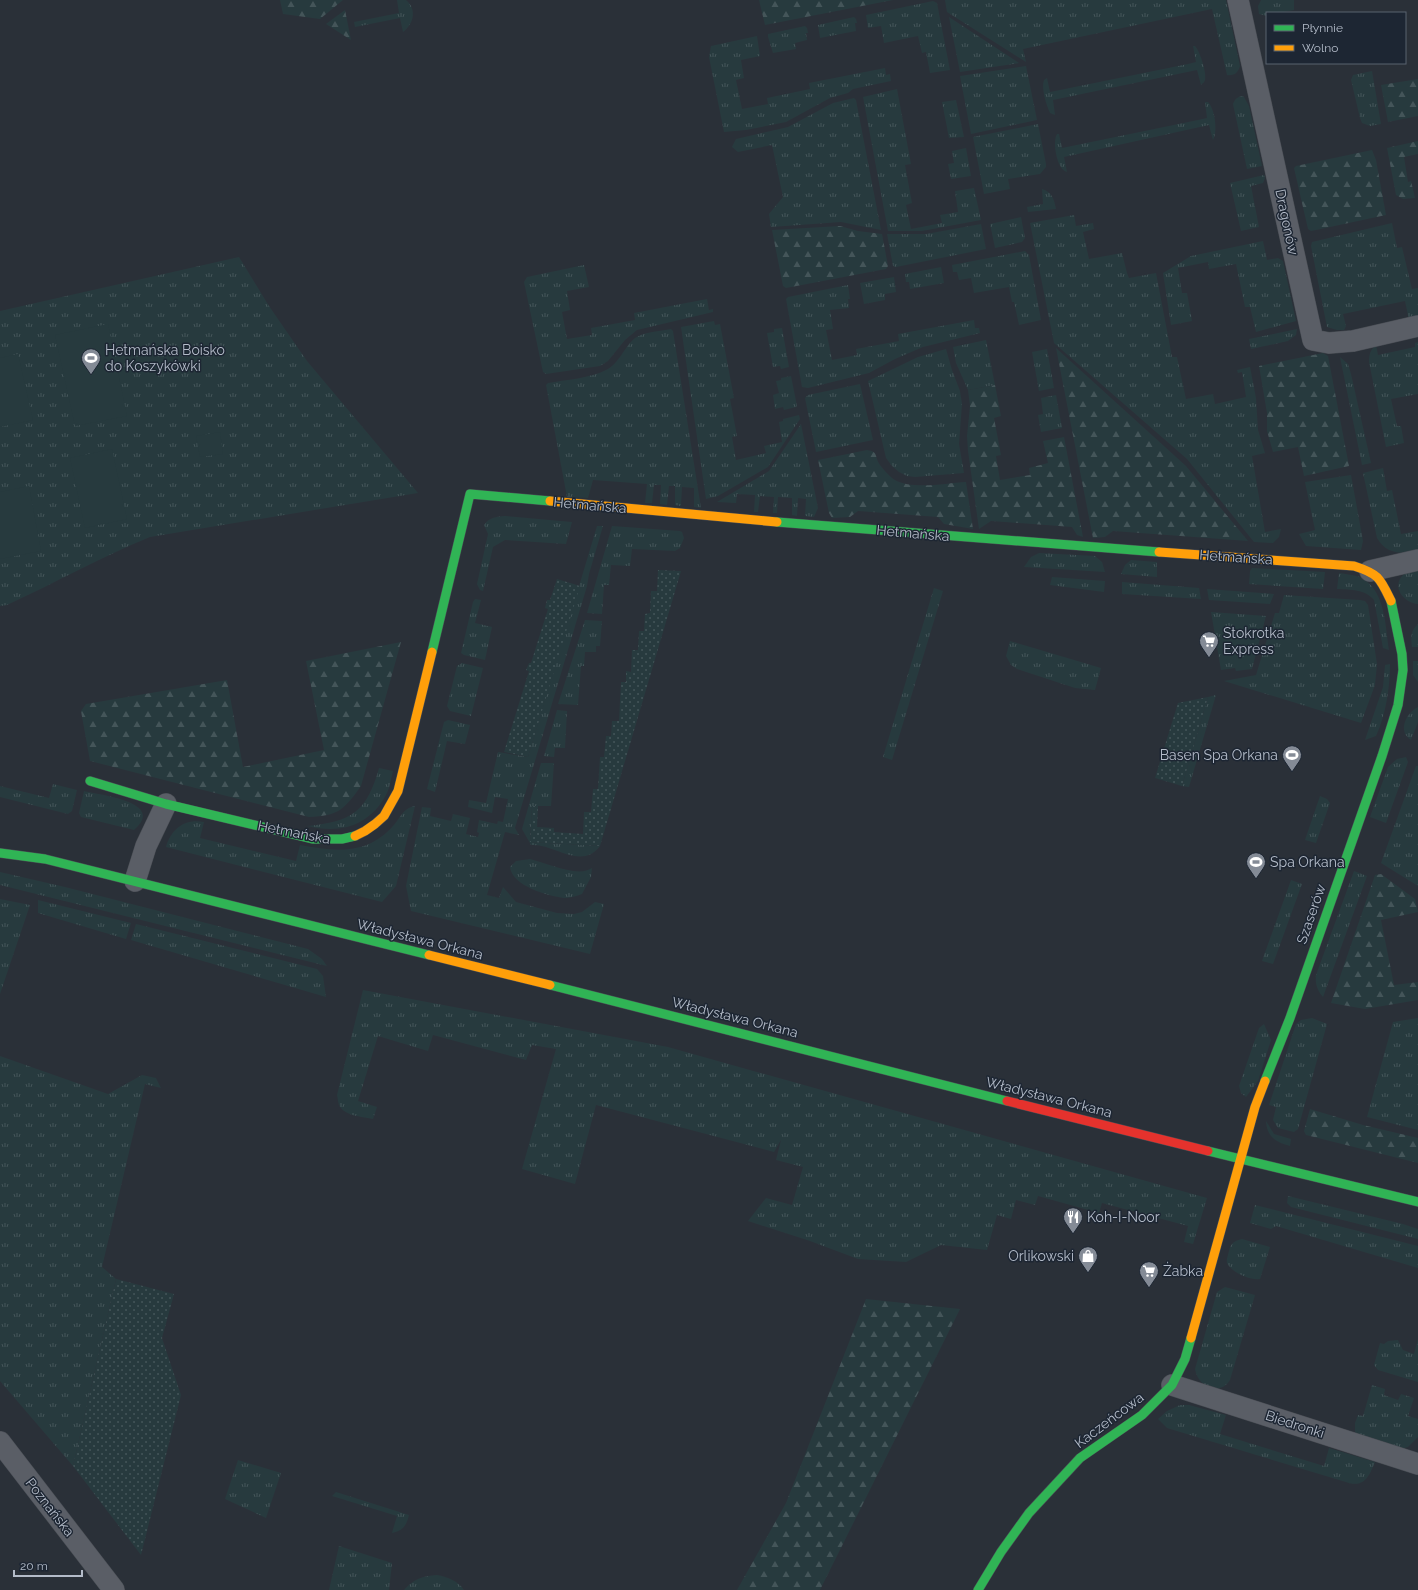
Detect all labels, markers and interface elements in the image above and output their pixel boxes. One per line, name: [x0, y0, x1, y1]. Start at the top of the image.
legend: [1266, 12, 1406, 64]
text: Płynnie: [1302, 21, 1343, 35]
text: Wolno: [1302, 41, 1338, 55]
street label: Dragonów: [1272, 188, 1302, 257]
place label: Hetmańska Boisko do Koszykówki: [105, 342, 225, 374]
sports icon: Hetmańska Boisko do Koszykówki: [80, 347, 102, 375]
street label: Hetmańska: [553, 494, 627, 516]
street label: Hetmańska: [876, 522, 950, 544]
street label: Hetmańska: [1199, 546, 1273, 568]
place label: Stokrotka Express: [1223, 625, 1284, 657]
supermarket icon: Stokrotka Express: [1198, 630, 1220, 658]
sports icon: Basen Spa Orkana: [1281, 744, 1303, 772]
place label: Basen Spa Orkana: [1160, 747, 1278, 763]
street label: Hetmańska: [256, 817, 332, 847]
sports icon: Spa Orkana: [1245, 851, 1267, 879]
place label: Spa Orkana: [1270, 854, 1345, 870]
street label: Szaserów: [1293, 881, 1329, 946]
street label: Władysława Orkana: [355, 916, 485, 962]
street label: Władysława Orkana: [670, 994, 800, 1040]
street label: Władysława Orkana: [984, 1074, 1114, 1120]
restaurant icon: Koh-I-Noor: [1062, 1206, 1084, 1234]
place label: Koh-I-Noor: [1087, 1209, 1160, 1225]
shop icon: Orlikowski: [1077, 1245, 1099, 1273]
place label: Orlikowski: [1008, 1248, 1074, 1264]
supermarket icon: Żabka: [1138, 1260, 1160, 1288]
place label: Żabka: [1163, 1261, 1203, 1279]
street label: Kaczeńcowa: [1071, 1389, 1147, 1451]
street label: Biedronki: [1264, 1407, 1326, 1441]
street label: Poznańska: [22, 1475, 78, 1539]
scale bar: [14, 1552, 82, 1578]
text: 20 m: [20, 1559, 48, 1573]

